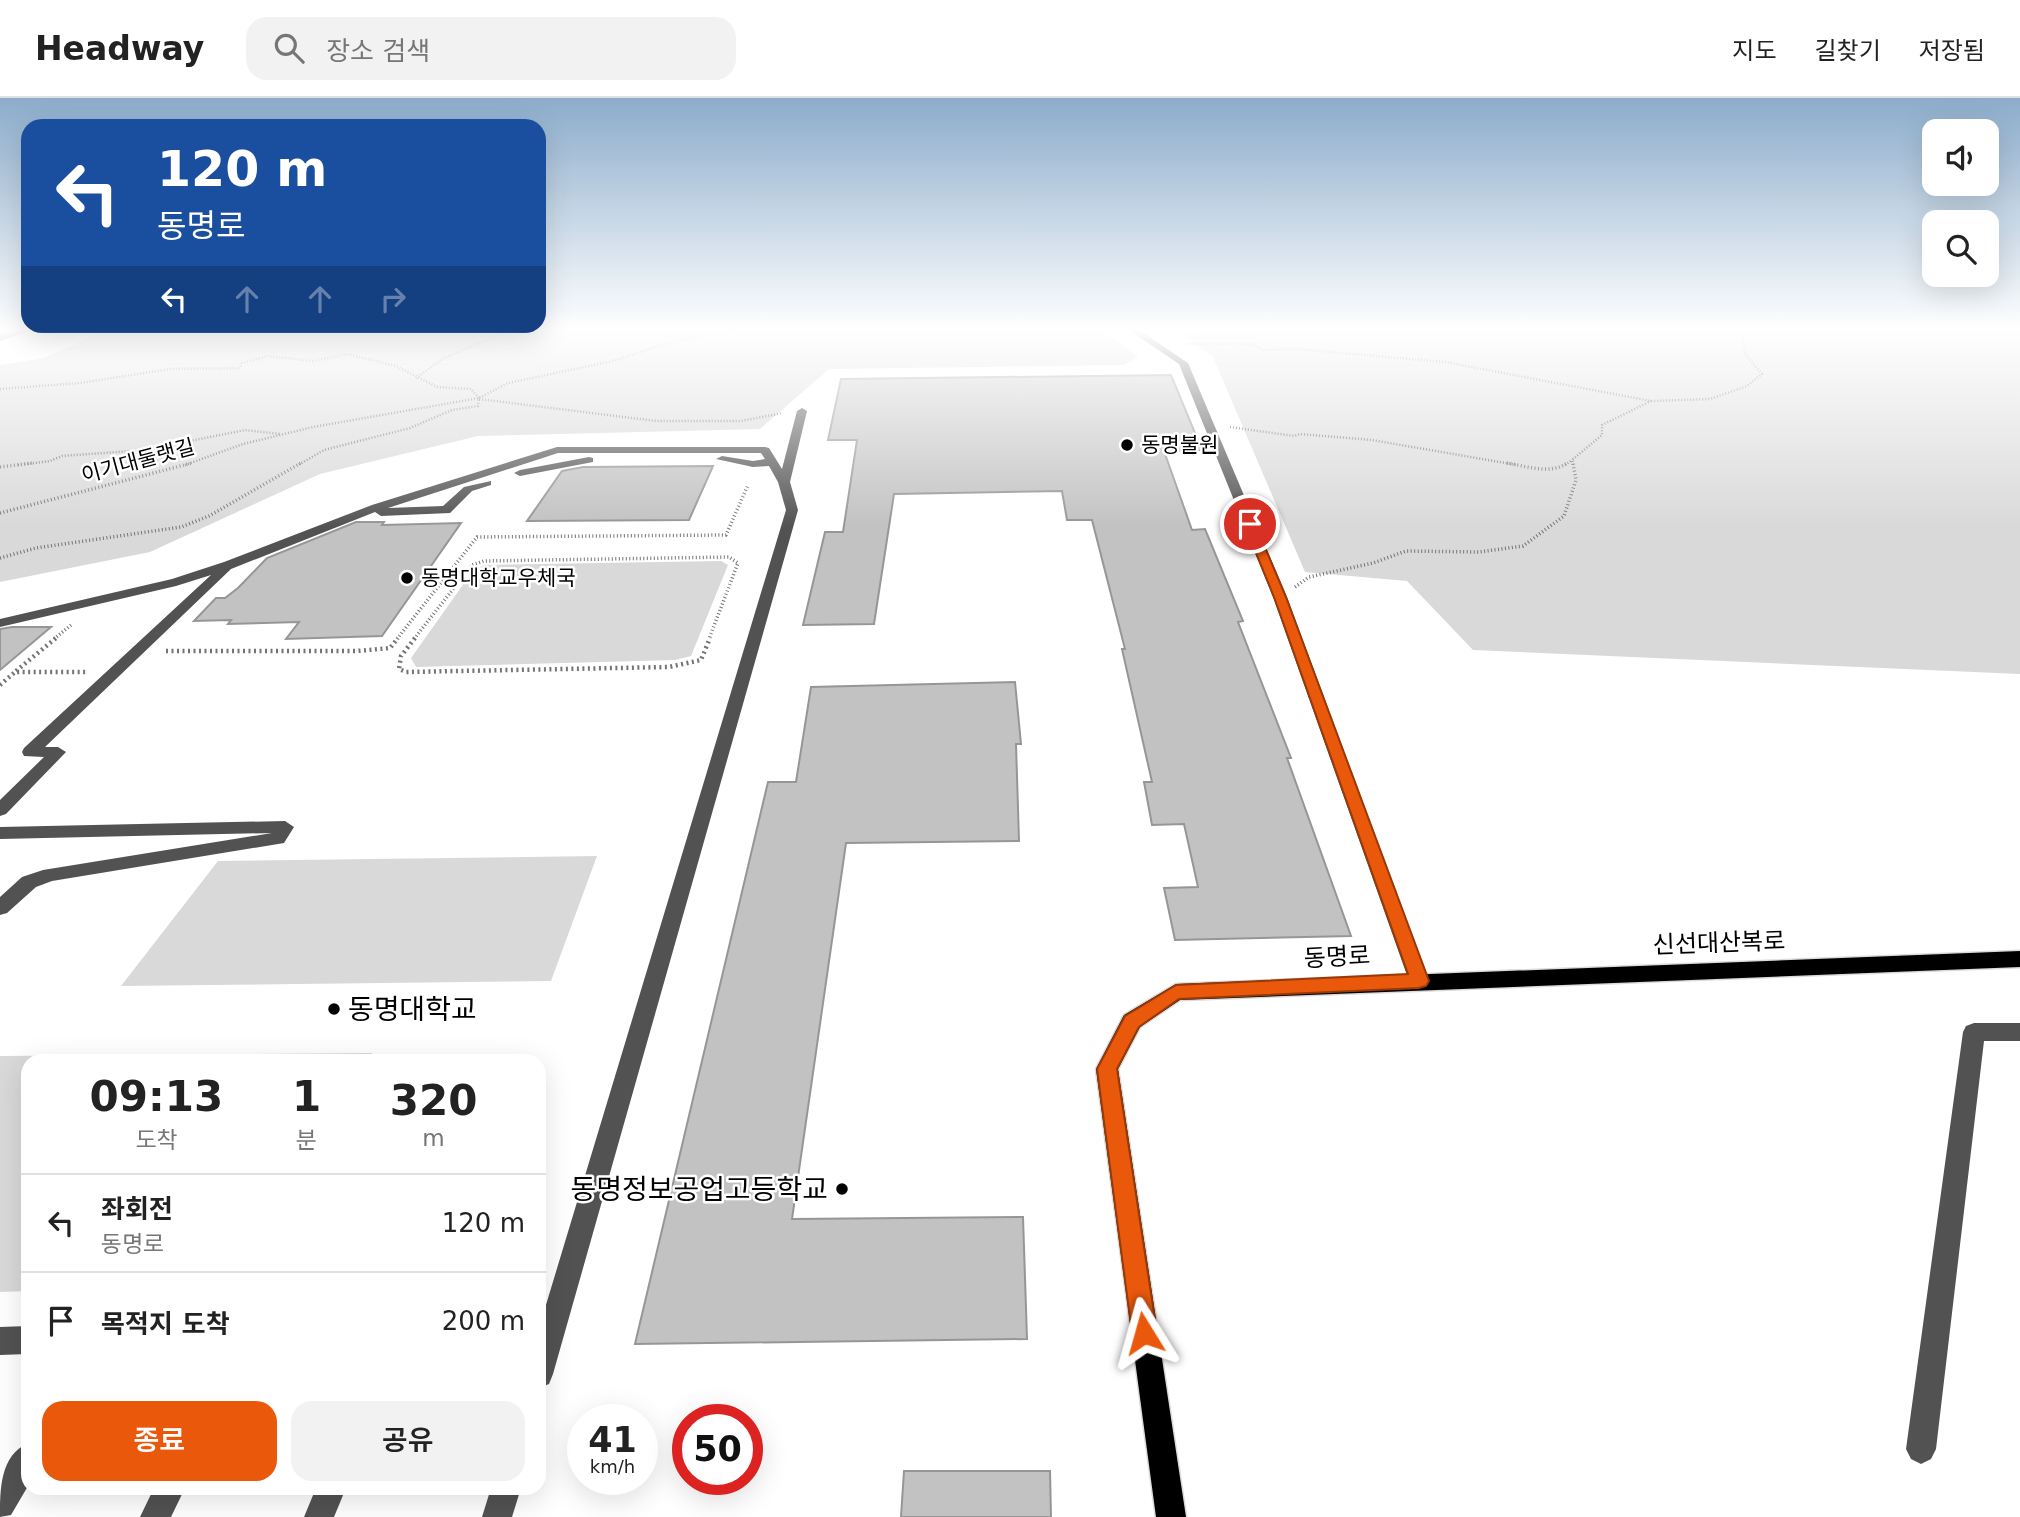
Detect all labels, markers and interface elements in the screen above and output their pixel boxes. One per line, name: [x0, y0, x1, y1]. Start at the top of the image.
search box: [246, 17, 736, 80]
text: Headway: [35, 29, 204, 68]
icon: search: [270, 29, 308, 67]
text: 장소 검색: [326, 36, 430, 66]
text: 지도: [1732, 37, 1777, 65]
text: 길찾기: [1815, 37, 1881, 65]
text: 저장됨: [1919, 37, 1985, 65]
map controls: [1922, 119, 1999, 287]
button: sound: [1922, 119, 1999, 196]
text: 120 m: [157, 141, 327, 198]
icon: left: [42, 147, 133, 238]
text: 동명로: [157, 207, 245, 245]
button: search: [1922, 210, 1999, 287]
icon: left: [155, 280, 193, 318]
icon: ahead: [228, 280, 266, 318]
icon: ahead: [301, 280, 339, 318]
icon: right: [374, 280, 412, 318]
place label: 동명불원: [1141, 433, 1218, 457]
street label: 이기대둘랫길: [79, 434, 197, 488]
marker: 동명불원: [1119, 437, 1135, 453]
pin: [1220, 494, 1280, 554]
icon: arrive: [1231, 505, 1269, 543]
place label: 동명대학교우체국: [421, 566, 576, 590]
marker: 동명대학교우체국: [399, 570, 415, 586]
street label: 신선대산복로: [1652, 927, 1786, 959]
street label: 동명로: [1303, 941, 1371, 973]
place label: 동명대학교: [348, 993, 477, 1026]
marker: 동명대학교: [326, 1001, 342, 1017]
text: 09:13: [90, 1072, 223, 1121]
text: 1: [292, 1072, 321, 1121]
text: 320: [390, 1076, 477, 1125]
text: m: [422, 1125, 445, 1151]
text: 도착: [135, 1127, 178, 1153]
text: 분: [296, 1127, 317, 1153]
place label: 동명정보공업고등학교: [570, 1173, 828, 1206]
marker: 동명정보공업고등학교: [834, 1181, 850, 1197]
text: 좌회전: [101, 1194, 173, 1224]
icon: left: [42, 1204, 80, 1242]
text: 120 m: [442, 1208, 525, 1238]
text: 동명로: [101, 1231, 164, 1257]
position arrow: [1107, 1296, 1181, 1370]
icon: arrive: [42, 1302, 80, 1340]
text: 200 m: [442, 1306, 525, 1336]
text: 목적지 도착: [101, 1309, 230, 1339]
button: 종료: [42, 1401, 277, 1481]
button: 공유: [291, 1401, 525, 1481]
speed limit sign: 50: [672, 1404, 763, 1495]
text: 41: [588, 1420, 637, 1460]
text: km/h: [590, 1456, 635, 1477]

